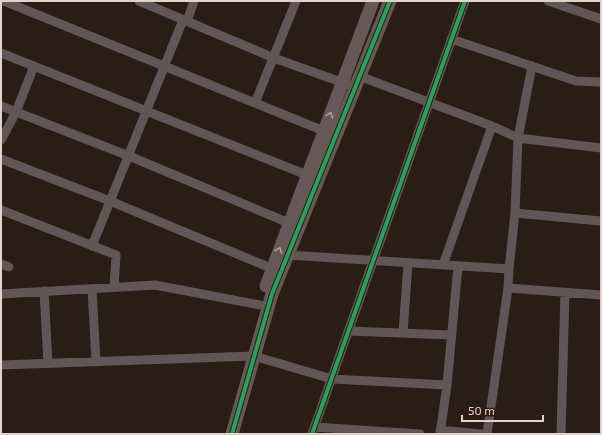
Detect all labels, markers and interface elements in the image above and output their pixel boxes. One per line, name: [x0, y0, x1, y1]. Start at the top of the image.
one-way arrow: [326, 111, 334, 118]
one-way arrow: [275, 246, 283, 253]
scale bar: [462, 397, 543, 423]
text: 50 m: [468, 403, 495, 417]

